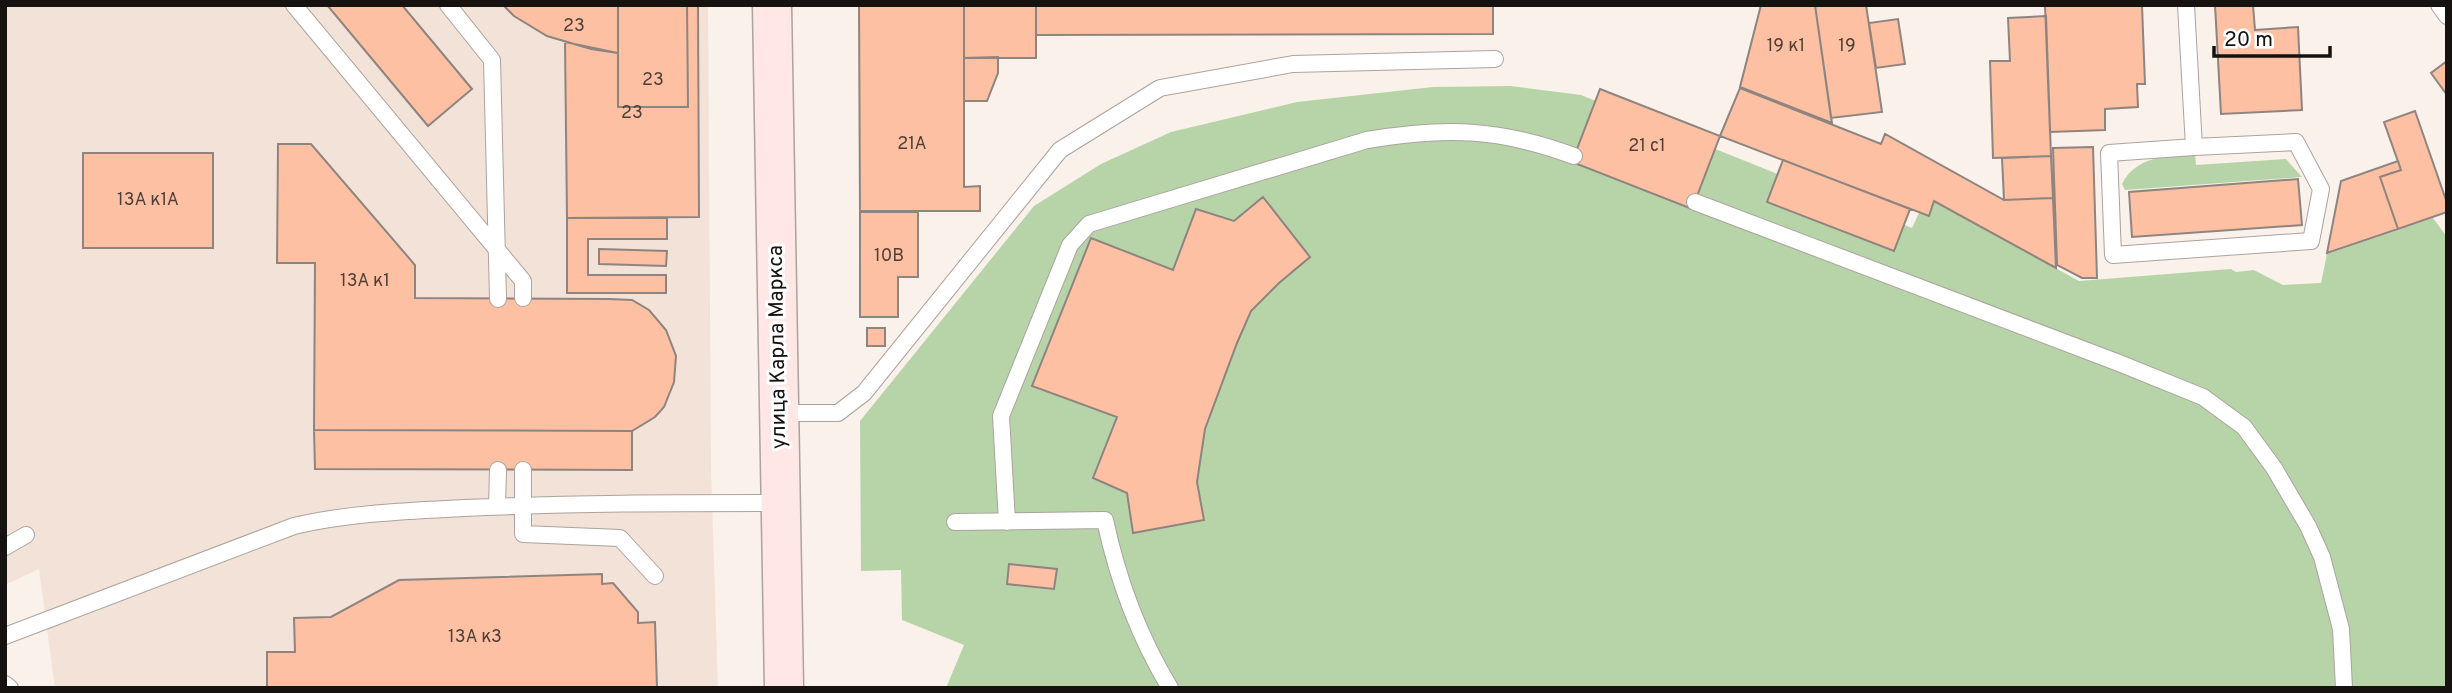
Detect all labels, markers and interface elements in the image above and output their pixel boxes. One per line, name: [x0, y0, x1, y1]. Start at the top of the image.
scale bar: [2214, 14, 2330, 58]
house number: 23: [563, 15, 585, 38]
text: 20 m: [2224, 27, 2273, 54]
house number: 19 к1: [1767, 35, 1805, 58]
house number: 19: [1838, 35, 1856, 58]
house number: 23: [642, 69, 664, 92]
house number: 23: [621, 102, 643, 125]
house number: 21А: [897, 133, 927, 156]
house number: 21 с1: [1628, 135, 1666, 158]
house number: 13А к1А: [117, 189, 179, 212]
street label: улица Карла Маркса: [763, 245, 793, 449]
house number: 10В: [874, 245, 904, 268]
house number: 13А к1: [340, 270, 390, 293]
house number: 13А к3: [448, 626, 502, 649]

